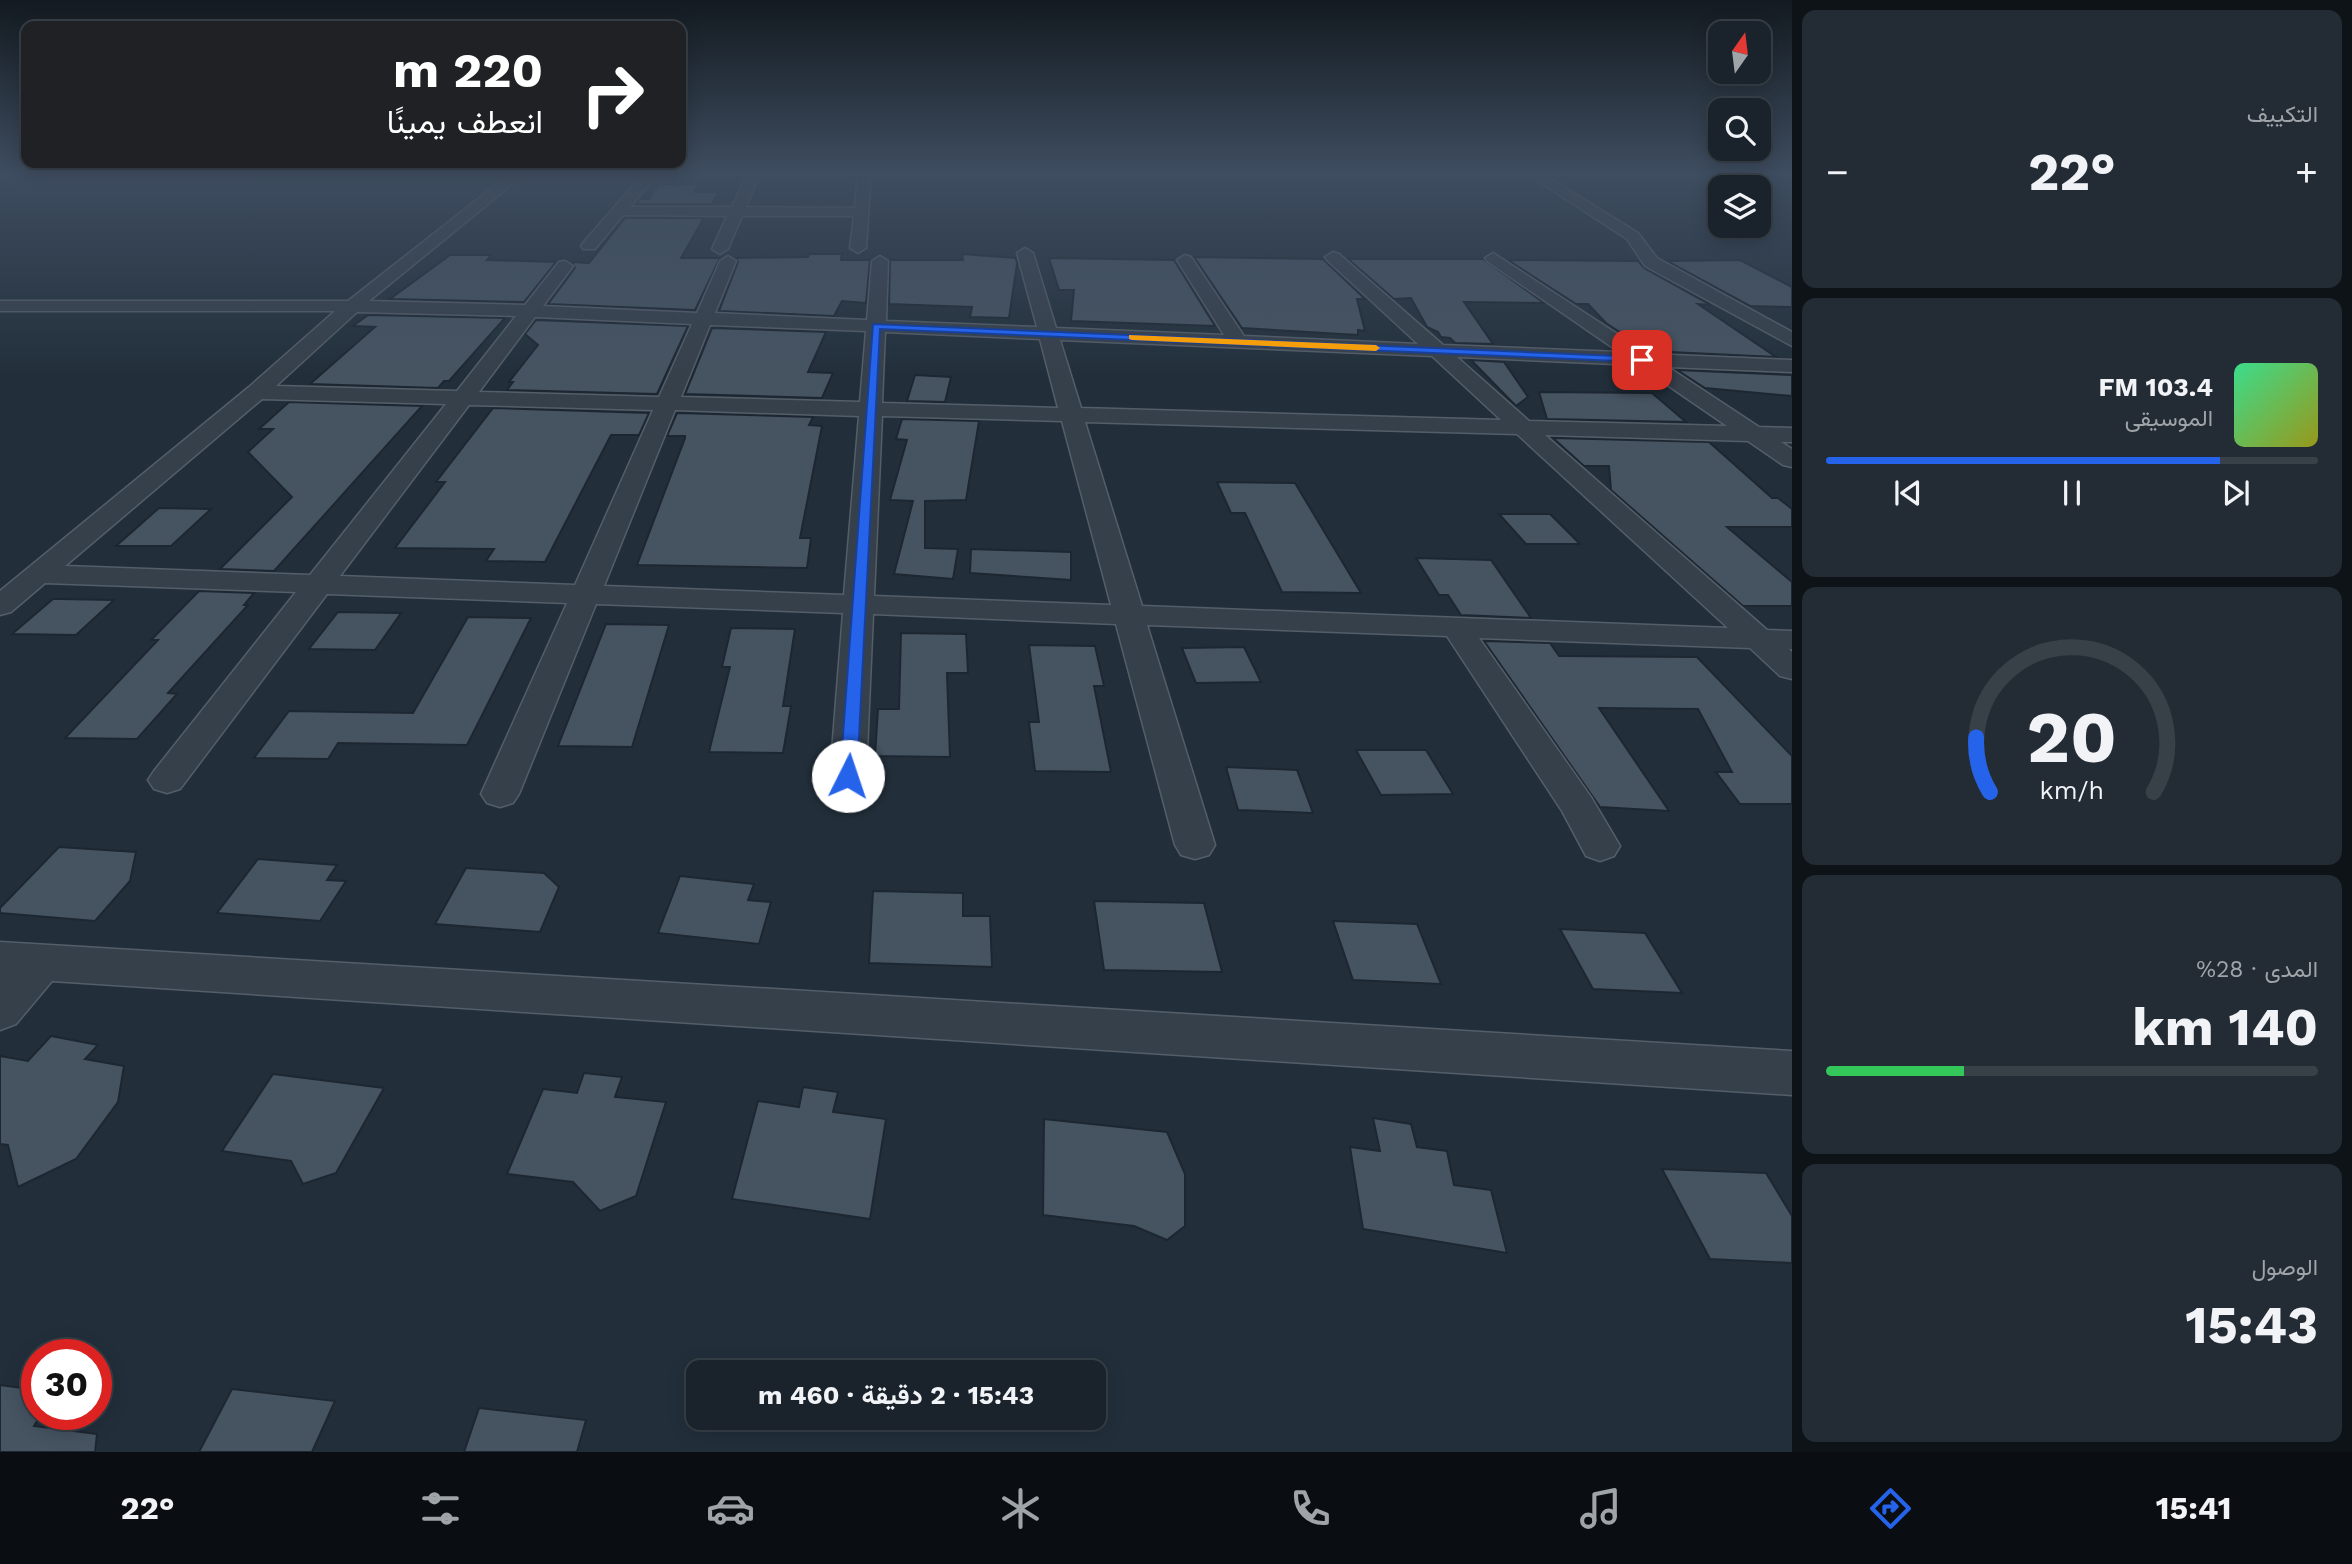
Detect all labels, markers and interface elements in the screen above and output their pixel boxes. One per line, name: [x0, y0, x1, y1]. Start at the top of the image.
north arrow: [1708, 21, 1771, 84]
map controls: [1708, 21, 1771, 238]
text: 220 m: [393, 41, 543, 99]
icon: right: [567, 49, 658, 140]
button: search: [1708, 98, 1771, 161]
text: التكييف: [2247, 101, 2318, 128]
text: انعطف يمينًا: [387, 103, 543, 141]
text: 22°: [2028, 142, 2116, 203]
text: −: [1826, 150, 1849, 194]
text: +: [2295, 150, 2318, 194]
button: layers: [1708, 175, 1771, 238]
pin: [1612, 330, 1672, 390]
icon: arrive: [1623, 341, 1661, 379]
text: 103.4 FM: [2099, 372, 2213, 402]
text: الموسيقى: [2125, 405, 2213, 432]
icon: previous: [1889, 474, 1927, 512]
icon: pause: [2053, 474, 2091, 512]
icon: next: [2217, 474, 2255, 512]
text: 20: [2027, 694, 2117, 780]
position arrow: [811, 739, 885, 813]
text: km/h: [2040, 776, 2104, 805]
text: المدى · 28%: [2196, 956, 2318, 983]
text: 140 km: [2132, 997, 2318, 1058]
text: الوصول: [2252, 1254, 2318, 1281]
text: 15:43: [2185, 1295, 2318, 1356]
speed limit sign: 30: [21, 1339, 112, 1430]
text: 15:43 · 2 دقيقة · 460 m: [758, 1380, 1034, 1410]
icon: filters: [416, 1484, 465, 1533]
icon: car: [706, 1484, 755, 1533]
icon: climate: [996, 1484, 1045, 1533]
icon: phone: [1286, 1484, 1335, 1533]
icon: music: [1576, 1484, 1625, 1533]
icon: directions: [1866, 1484, 1915, 1533]
text: 22°: [121, 1489, 175, 1527]
text: 15:41: [2156, 1489, 2232, 1527]

